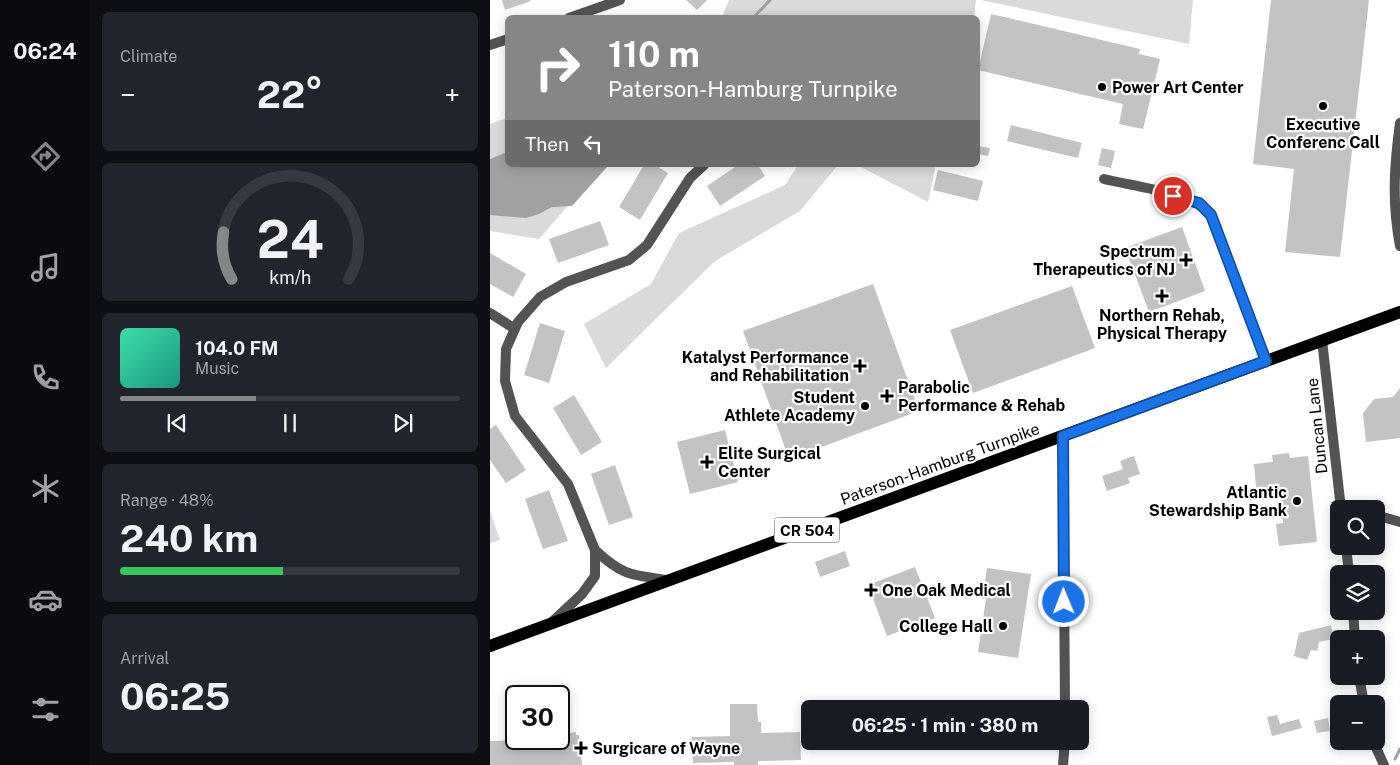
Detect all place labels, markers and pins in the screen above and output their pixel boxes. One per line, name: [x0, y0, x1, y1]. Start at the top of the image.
place label: Power Art Center: [1112, 78, 1244, 97]
marker: Power Art Center: [1096, 81, 1108, 93]
marker: Executive Conferenc Call: [1317, 100, 1329, 112]
place label: Executive Conferenc Call: [1266, 115, 1380, 152]
pin: [1152, 175, 1194, 217]
place label: Spectrum Therapeutics of NJ: [1033, 242, 1175, 279]
marker: Spectrum Therapeutics of NJ: [1179, 253, 1193, 267]
marker: Northern Rehab, Physical Therapy: [1155, 289, 1169, 303]
place label: Northern Rehab, Physical Therapy: [1097, 306, 1227, 343]
place label: Katalyst Performance and Rehabilitation: [682, 348, 849, 385]
marker: Katalyst Performance and Rehabilitation: [853, 359, 867, 373]
place label: Parabolic Performance & Rehab: [898, 378, 1065, 415]
place label: Student Athlete Academy: [724, 388, 855, 425]
marker: Parabolic Performance & Rehab: [880, 389, 894, 403]
marker: Student Athlete Academy: [859, 400, 871, 412]
place label: Elite Surgical Center: [718, 444, 821, 481]
marker: Elite Surgical Center: [700, 455, 714, 469]
place label: Atlantic Stewardship Bank: [1149, 483, 1287, 520]
marker: Atlantic Stewardship Bank: [1291, 495, 1303, 507]
place label: One Oak Medical: [882, 581, 1011, 600]
marker: One Oak Medical: [864, 583, 878, 597]
place label: College Hall: [899, 617, 993, 636]
marker: College Hall: [997, 620, 1009, 632]
place label: Surgicare of Wayne: [592, 739, 740, 758]
marker: Surgicare of Wayne: [574, 741, 588, 755]

